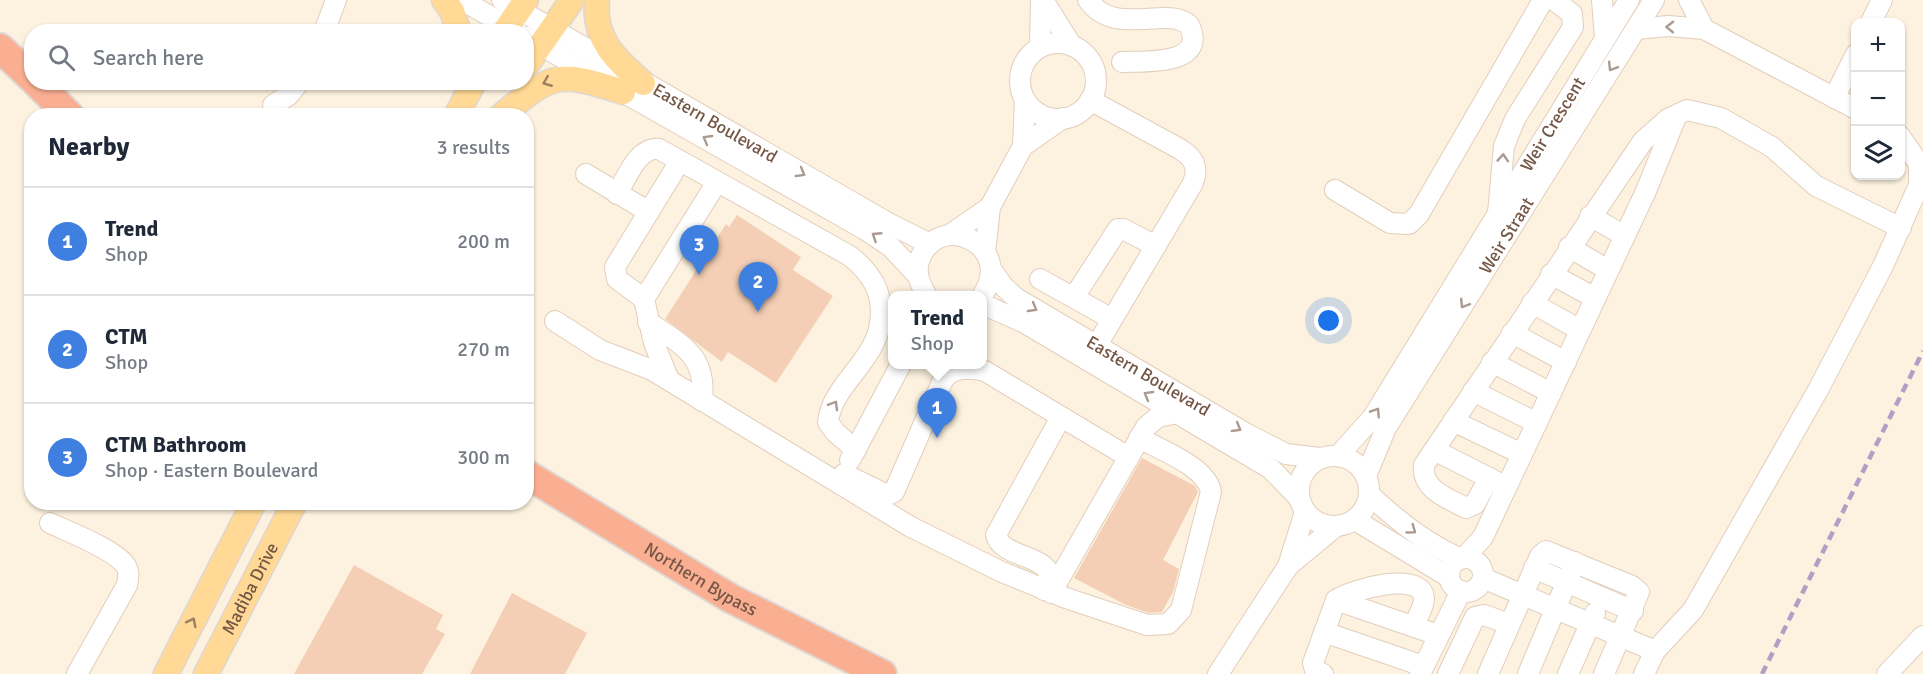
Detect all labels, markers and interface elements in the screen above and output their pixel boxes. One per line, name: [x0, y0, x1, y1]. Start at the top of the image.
map controls: [1851, 18, 1905, 180]
button: +: [1851, 18, 1905, 72]
one-way arrow: [1665, 21, 1674, 33]
search box: [24, 24, 534, 90]
icon: search: [45, 41, 78, 74]
text: Search here: [93, 44, 204, 71]
one-way arrow: [1608, 61, 1619, 72]
button: −: [1851, 72, 1905, 126]
street label: Weir Crescent: [1515, 73, 1590, 175]
one-way arrow: [542, 75, 553, 87]
street label: Eastern Boulevard: [649, 78, 781, 168]
button: layers: [1851, 126, 1905, 180]
text: Nearby: [48, 131, 129, 163]
text: 3 results: [437, 135, 510, 160]
one-way arrow: [703, 135, 713, 146]
one-way arrow: [1496, 153, 1509, 162]
one-way arrow: [795, 166, 805, 177]
street label: Weir Straat: [1474, 193, 1539, 278]
text: Trend: [105, 215, 158, 242]
pin: 3: [680, 226, 718, 275]
text: 1: [62, 229, 73, 254]
text: 200 m: [457, 229, 510, 254]
one-way arrow: [871, 233, 882, 244]
text: Shop: [105, 242, 148, 267]
pin: 2: [738, 262, 777, 312]
popup: [888, 291, 987, 369]
one-way arrow: [1459, 298, 1471, 308]
one-way arrow: [1027, 300, 1037, 312]
text: Trend: [911, 304, 964, 331]
your location: [1314, 306, 1343, 335]
text: CTM: [105, 323, 148, 350]
text: Shop: [911, 331, 954, 356]
street label: Eastern Boulevard: [1082, 331, 1214, 421]
text: 2: [62, 337, 73, 362]
text: 270 m: [457, 337, 510, 362]
text: Shop: [105, 350, 148, 375]
pin: 1: [918, 388, 956, 438]
one-way arrow: [1144, 391, 1154, 403]
one-way arrow: [827, 401, 839, 411]
one-way arrow: [1369, 408, 1380, 419]
one-way arrow: [1231, 421, 1241, 432]
text: CTM Bathroom: [105, 431, 246, 458]
text: 3: [62, 445, 73, 470]
text: 300 m: [457, 445, 510, 470]
text: Shop · Eastern Boulevard: [105, 458, 318, 483]
one-way arrow: [1405, 523, 1416, 534]
street label: Northern Bypass: [640, 537, 761, 621]
street label: Madiba Drive: [217, 539, 283, 639]
one-way arrow: [185, 617, 197, 628]

